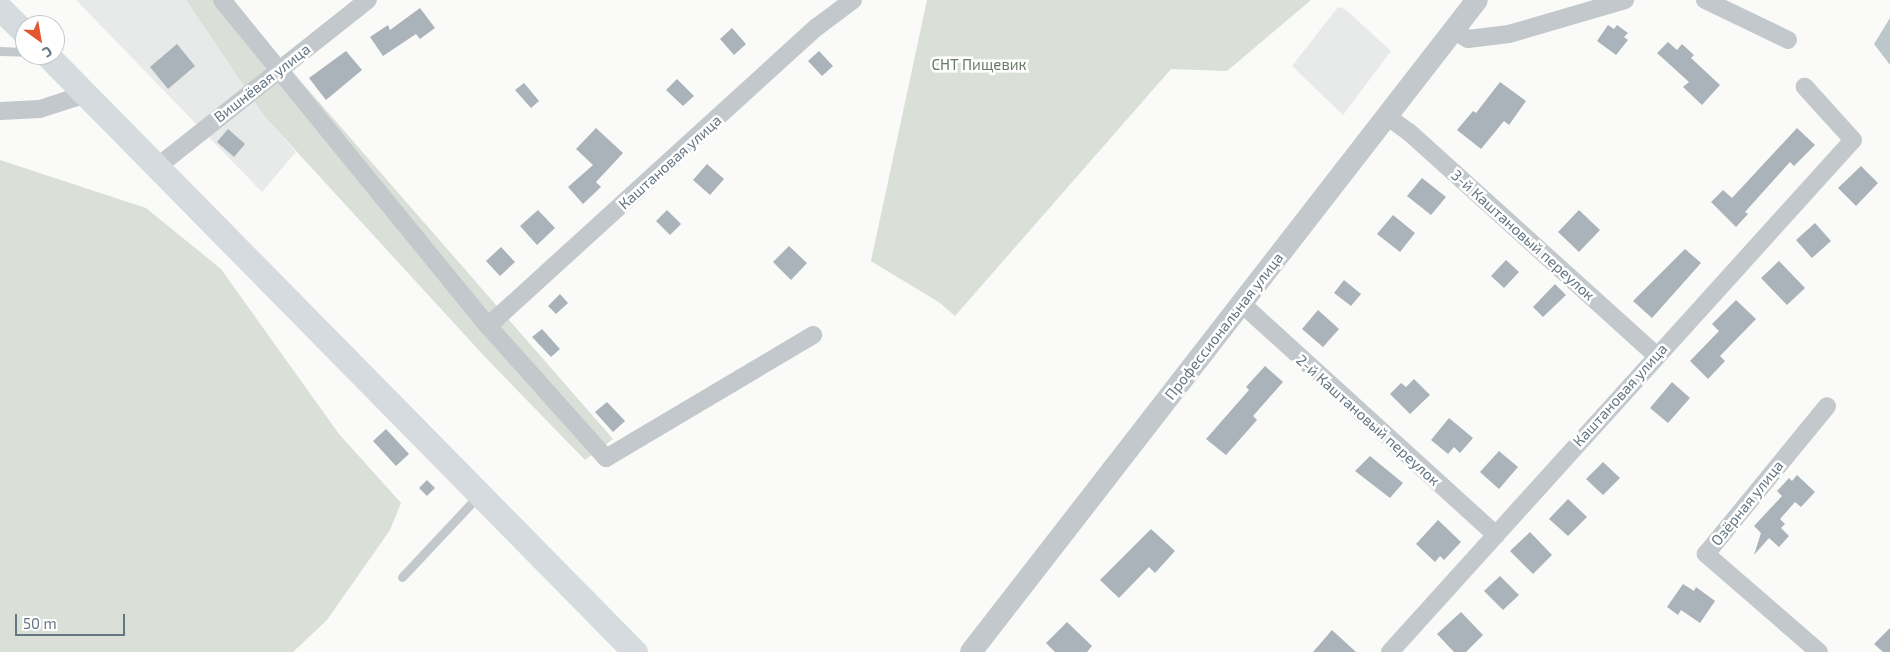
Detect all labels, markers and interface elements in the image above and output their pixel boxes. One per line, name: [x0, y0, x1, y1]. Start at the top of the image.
north arrow: [15, 15, 65, 65]
street label: Вишнёвая улица: [210, 40, 314, 126]
text: С: [40, 43, 56, 62]
park label: СНТ Пищевик: [931, 56, 1027, 74]
street label: Каштановая улица: [615, 111, 725, 213]
street label: 3-й Каштановый переулок: [1448, 166, 1598, 304]
street label: Профессиональная улица: [1161, 249, 1287, 403]
street label: Каштановая улица: [1569, 340, 1671, 450]
street label: 2-й Каштановый переулок: [1293, 351, 1443, 489]
street label: Озёрная улица: [1707, 457, 1787, 549]
scale bar: [18, 604, 128, 636]
text: 50 m: [23, 614, 57, 632]

